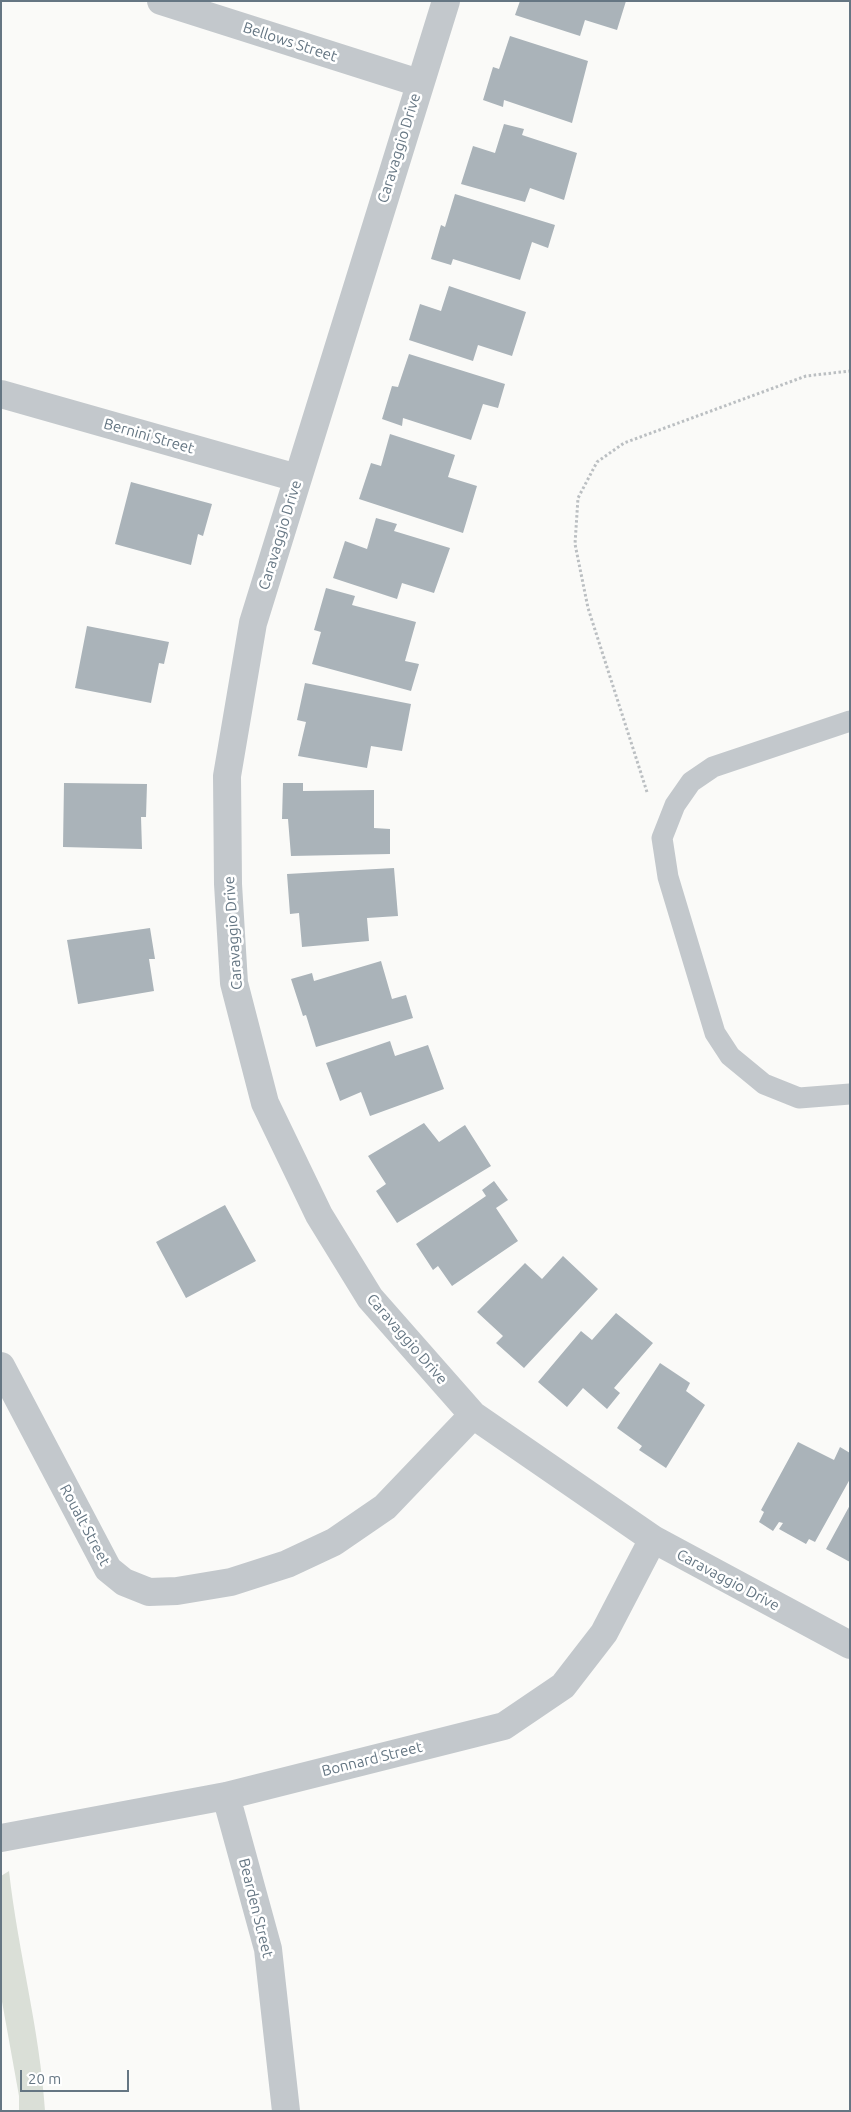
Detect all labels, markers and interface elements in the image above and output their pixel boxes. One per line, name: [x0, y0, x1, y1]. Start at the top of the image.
street label: Bellows Street: [241, 18, 339, 66]
street label: Caravaggio Drive: [374, 91, 424, 205]
street label: Bernini Street: [102, 415, 196, 457]
street label: Caravaggio Drive: [255, 478, 305, 592]
street label: Caravaggio Drive: [220, 876, 246, 990]
street label: Caravaggio Drive: [363, 1290, 451, 1388]
street label: Roualt Street: [56, 1481, 114, 1569]
street label: Caravaggio Drive: [674, 1545, 782, 1615]
street label: Bonnard Street: [320, 1738, 424, 1780]
street label: Bearden Street: [235, 1856, 277, 1960]
scale bar: [22, 2060, 131, 2092]
text: 20 m: [28, 2070, 61, 2087]

